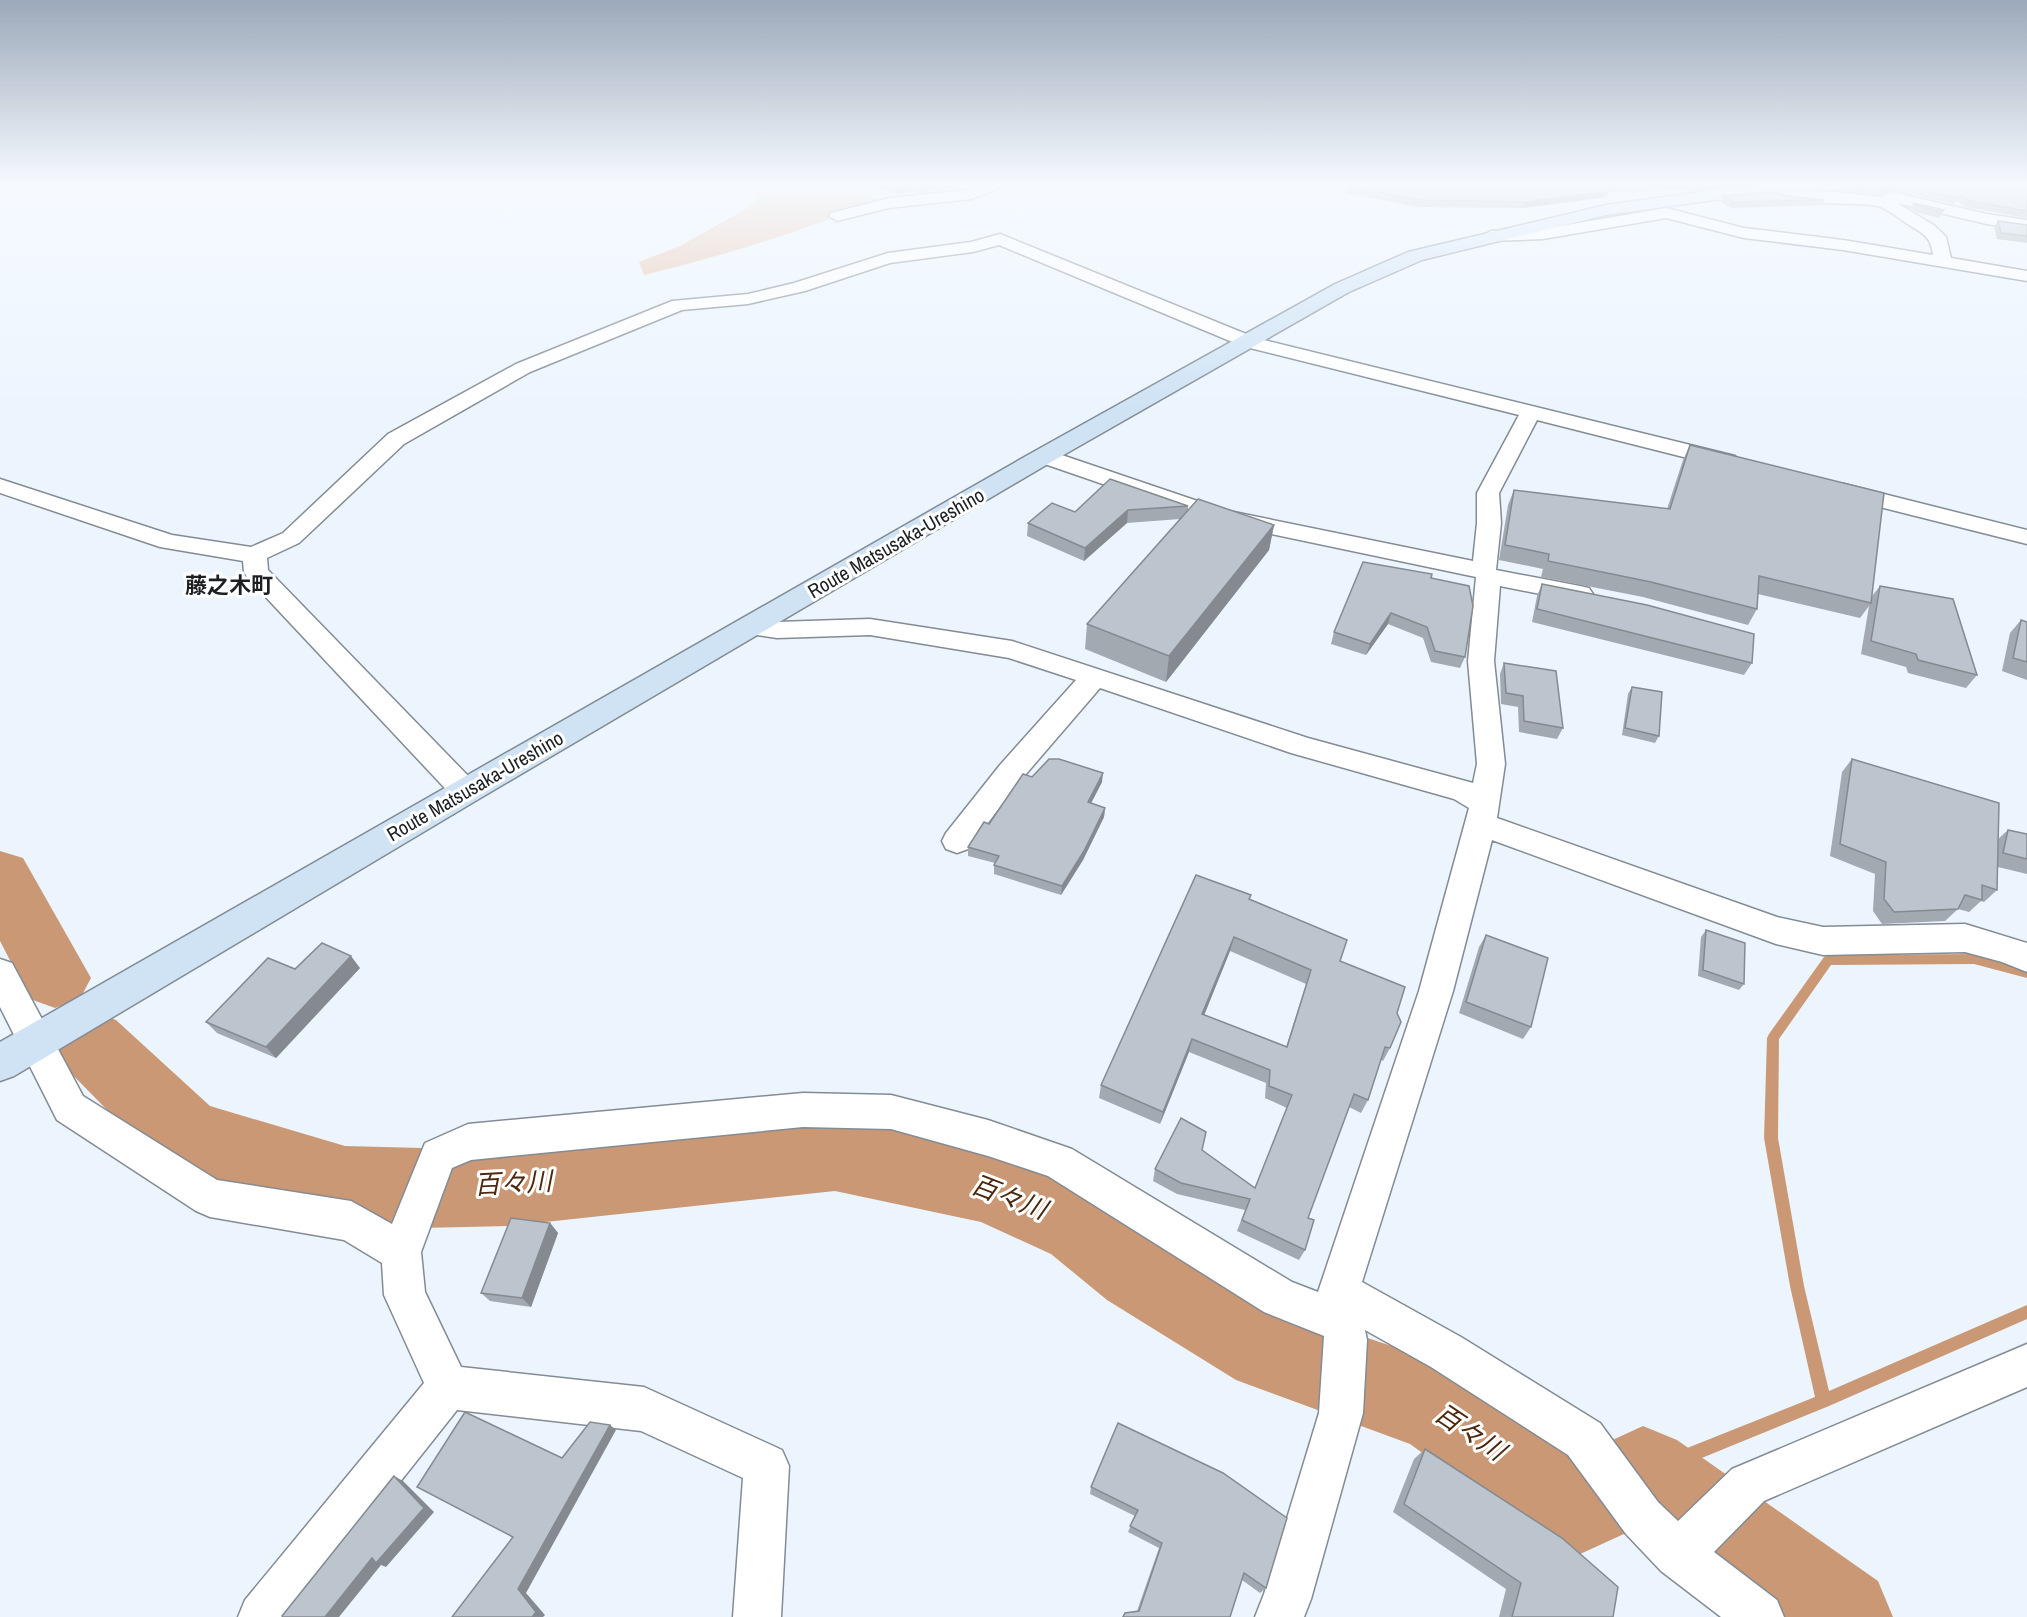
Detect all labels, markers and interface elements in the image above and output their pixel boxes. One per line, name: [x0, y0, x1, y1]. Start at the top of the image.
street label: Route Matsusaka-Ureshino: [803, 481, 989, 604]
district label: 藤之木町: [185, 570, 273, 600]
street label: Route Matsusaka-Ureshino: [382, 724, 568, 847]
water label: 百々川: [473, 1163, 556, 1202]
water label: 百々川: [966, 1166, 1055, 1228]
water label: 百々川: [1428, 1395, 1515, 1470]

